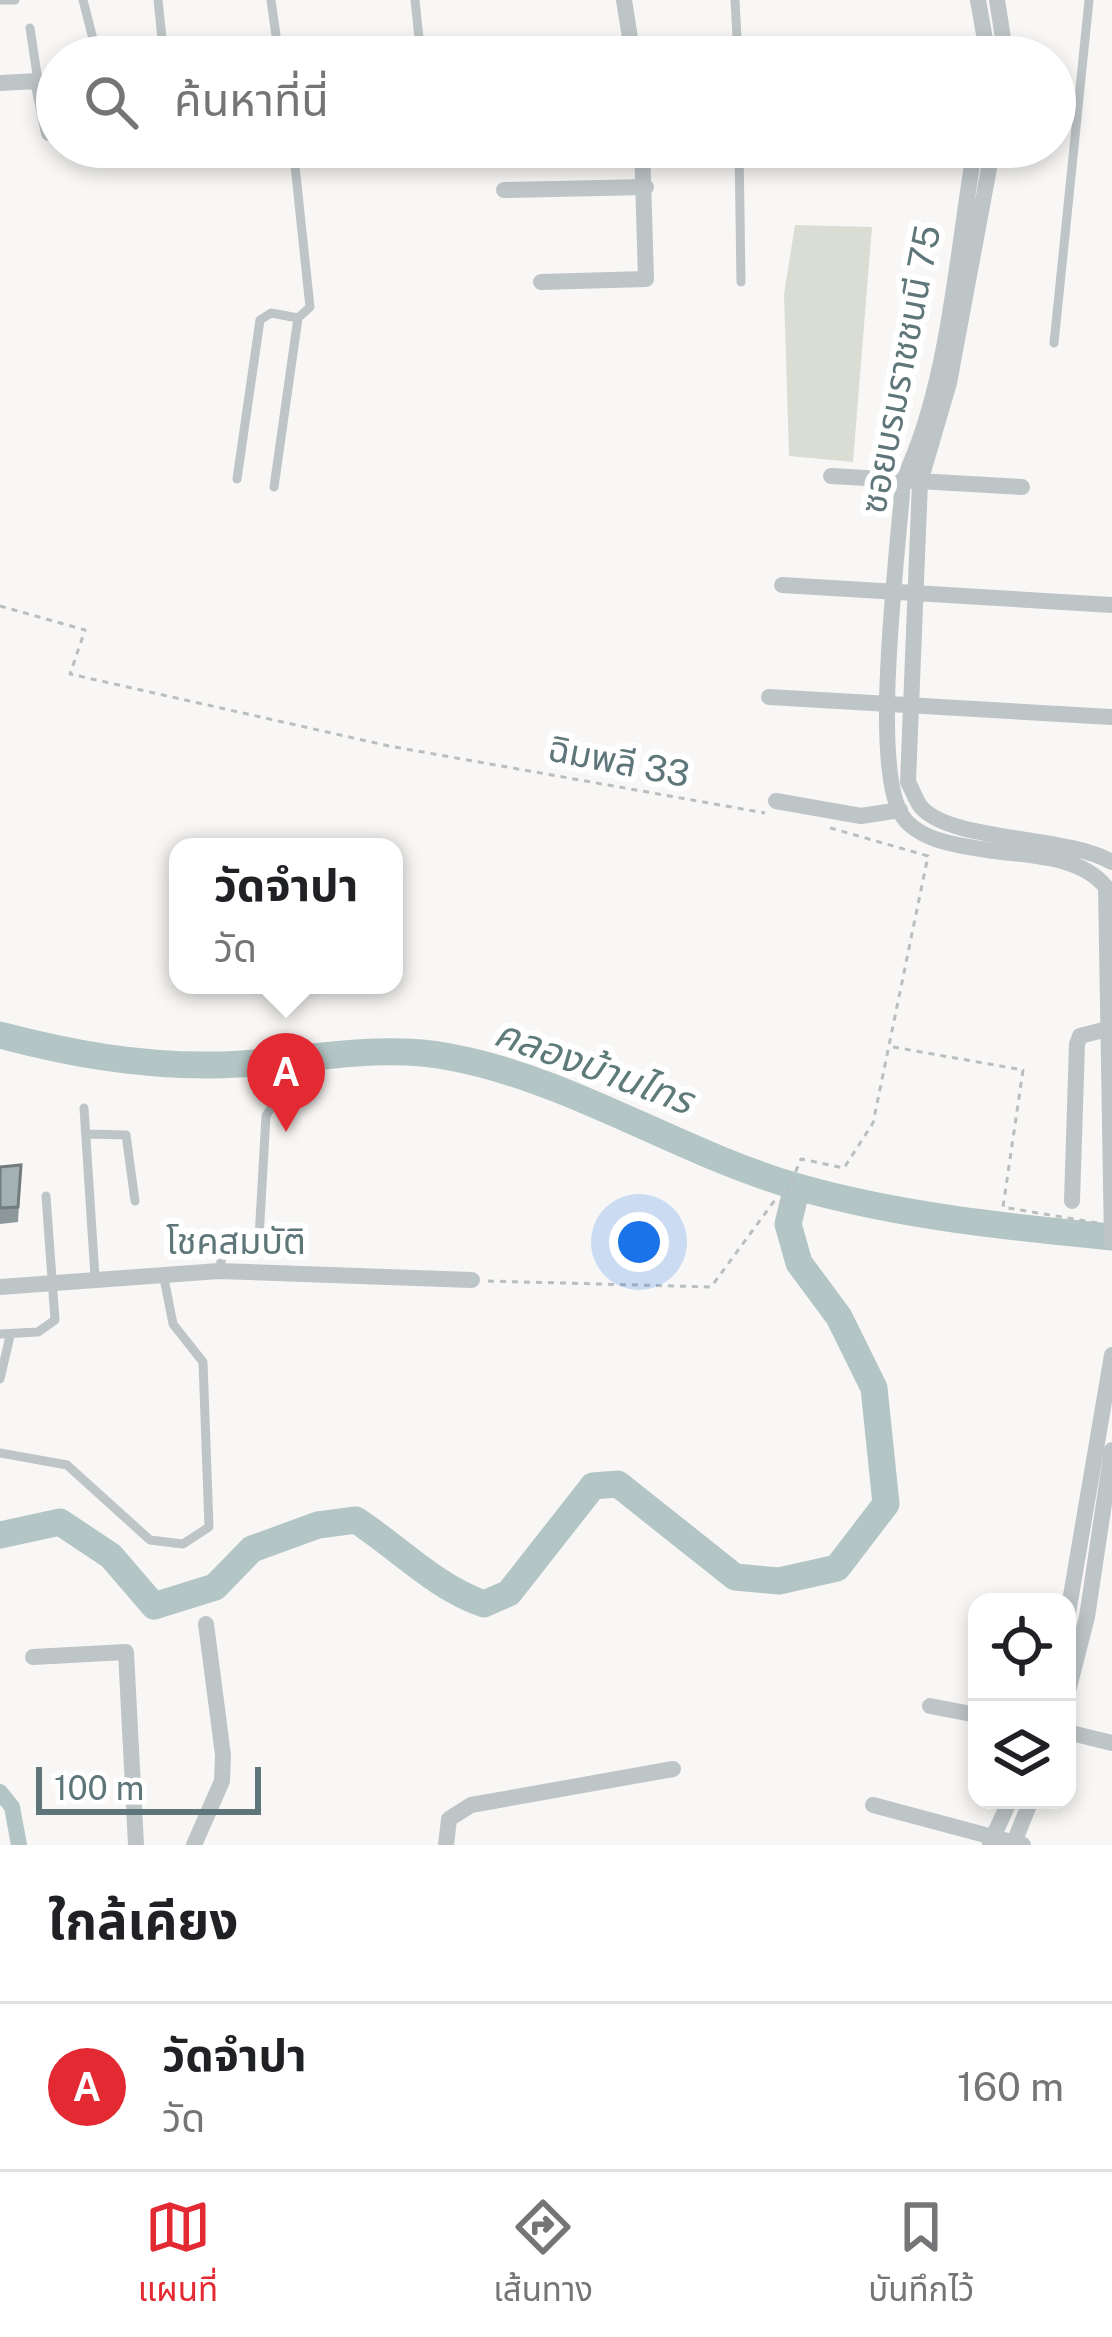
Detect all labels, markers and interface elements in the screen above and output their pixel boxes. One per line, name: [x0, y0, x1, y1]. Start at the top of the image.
search box: [36, 36, 1076, 168]
icon: search: [78, 69, 144, 135]
text: ค้นหาที่นี่: [174, 73, 329, 126]
street label: ซอยบรมราชชนนี 75: [851, 221, 949, 517]
street label: ฉิมพลี 33: [545, 727, 693, 795]
popup: [169, 838, 403, 994]
text: วัดจำปา: [214, 858, 358, 911]
text: วัด: [214, 925, 257, 971]
water label: คลองบ้านไทร: [489, 1009, 702, 1124]
pin: A: [247, 1033, 325, 1132]
your location: [609, 1212, 669, 1272]
street label: โชคสมบัติ: [166, 1220, 306, 1262]
map controls: [968, 1593, 1076, 1809]
button: locate: [968, 1593, 1076, 1701]
button: layers: [968, 1701, 1076, 1809]
scale bar: [36, 1761, 261, 1814]
text: 100 m: [54, 1769, 144, 1807]
text: ใกล้เคียง: [48, 1891, 238, 1950]
text: วัดจำปา: [162, 2028, 307, 2081]
text: A: [73, 2064, 101, 2110]
text: 160 m: [957, 2064, 1064, 2110]
text: วัด: [162, 2095, 205, 2141]
tab: แผนที่: [138, 2194, 218, 2316]
tab: เส้นทาง: [493, 2194, 593, 2316]
tab: บันทึกไว้: [868, 2194, 974, 2316]

